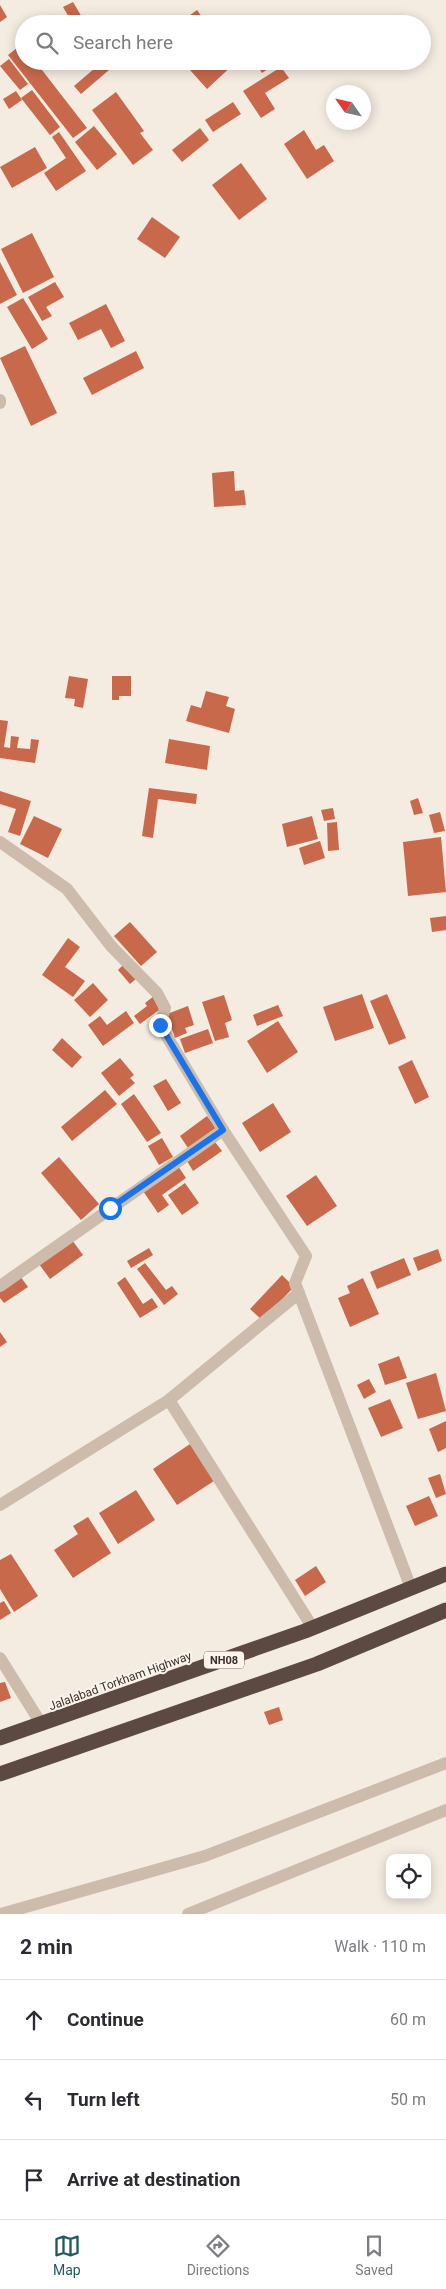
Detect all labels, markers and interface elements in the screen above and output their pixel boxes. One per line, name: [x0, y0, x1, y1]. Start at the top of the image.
search box: [15, 15, 431, 70]
icon: search: [33, 29, 61, 57]
text: Search here: [73, 31, 173, 54]
north arrow: [326, 85, 371, 130]
route end: [149, 1014, 172, 1037]
route start: [99, 1197, 122, 1220]
street label: Jalalabad Torkham Highway: [47, 1648, 194, 1713]
road number: NH08: [204, 1652, 244, 1668]
map controls: [386, 1854, 431, 1899]
button: locate: [386, 1854, 431, 1899]
text: 2 min: [20, 1935, 73, 1959]
text: Walk · 110 m: [334, 1937, 426, 1956]
icon: ahead: [20, 2006, 48, 2034]
text: Continue: [67, 2008, 144, 2031]
text: 60 m: [390, 2010, 426, 2029]
icon: left: [20, 2086, 48, 2114]
text: Turn left: [67, 2088, 140, 2111]
text: 50 m: [390, 2090, 426, 2109]
icon: arrive: [20, 2166, 48, 2194]
text: Arrive at destination: [67, 2168, 240, 2191]
tab: Map: [53, 2232, 81, 2278]
tab: Directions: [187, 2232, 250, 2278]
tab: Saved: [355, 2232, 393, 2278]

